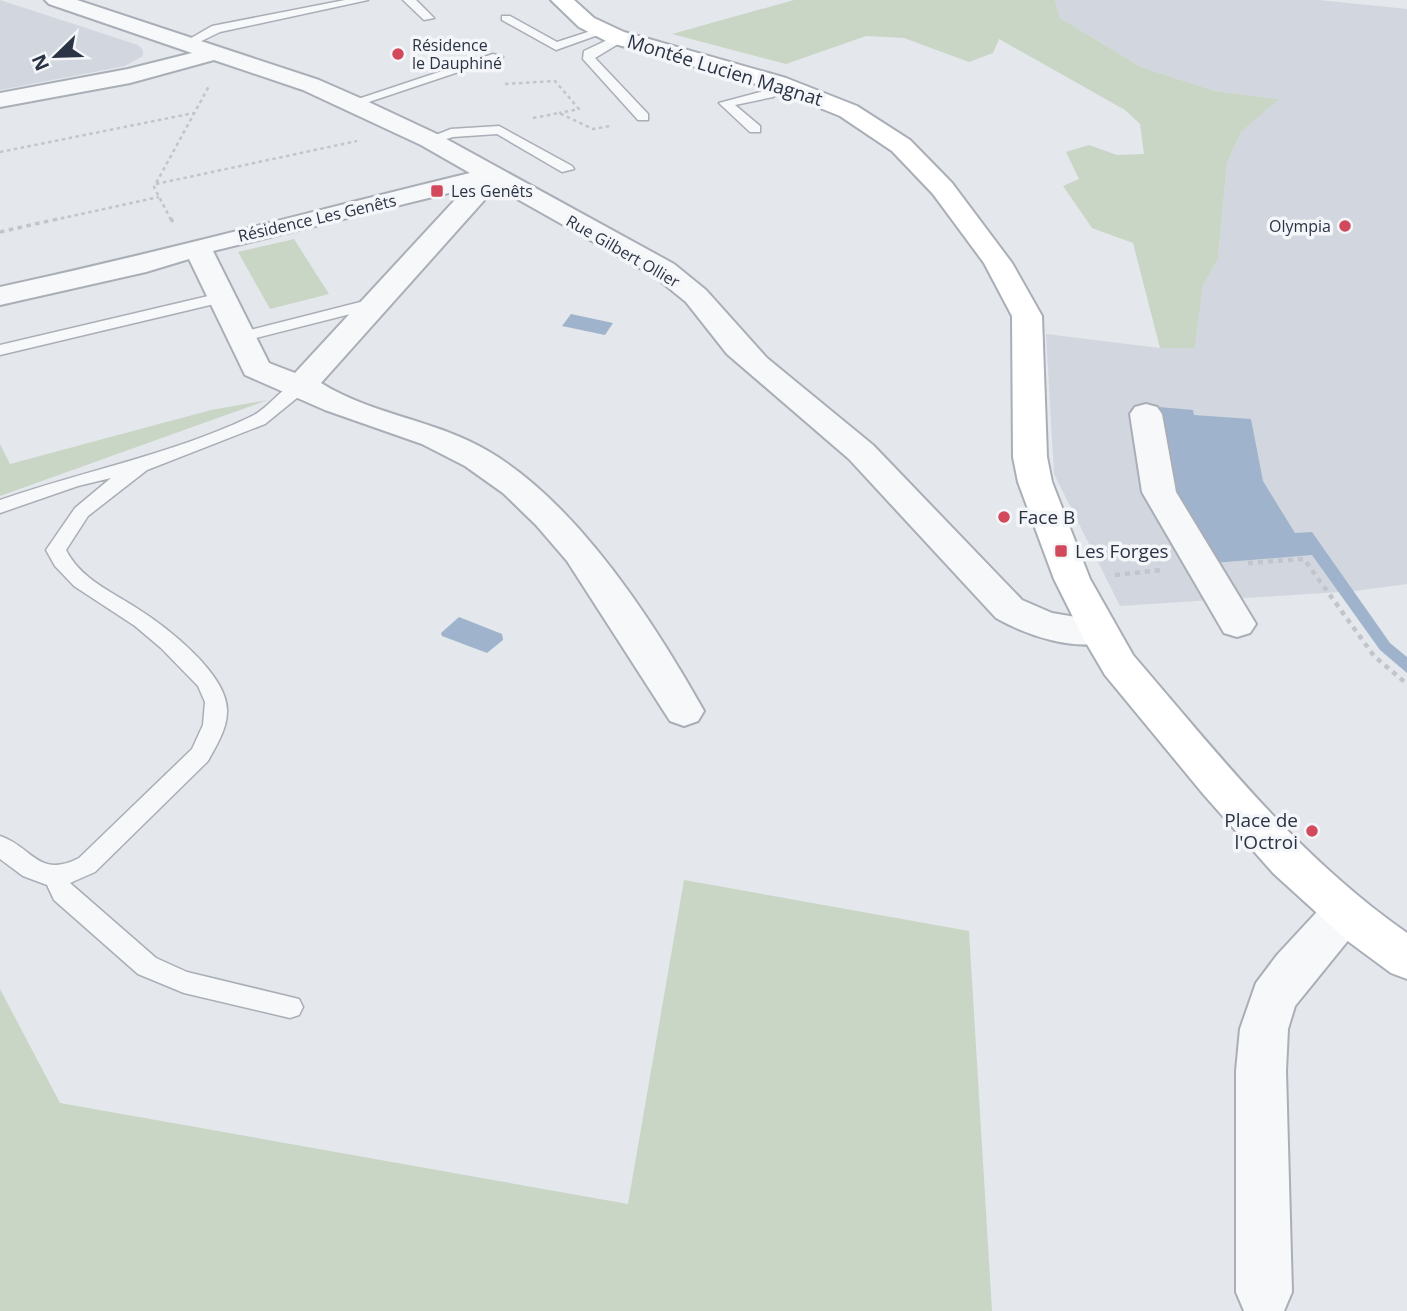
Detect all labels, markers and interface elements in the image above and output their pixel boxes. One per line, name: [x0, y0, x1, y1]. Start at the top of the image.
north arrow: [21, 21, 91, 91]
street label: Montée Lucien Magnat: [624, 28, 826, 112]
place label: Résidence le Dauphiné: [412, 34, 502, 74]
marker: Résidence le Dauphiné: [390, 46, 406, 62]
text: N: [25, 50, 55, 75]
place label: Les Genêts: [451, 180, 533, 202]
marker: Les Genêts: [429, 183, 445, 199]
street label: Résidence Les Genêts: [236, 189, 398, 247]
street label: Rue Gilbert Ollier: [562, 210, 684, 293]
place label: Olympia: [1269, 215, 1331, 237]
marker: Olympia: [1337, 218, 1353, 234]
place label: Face B: [1018, 504, 1075, 530]
marker: Face B: [996, 509, 1012, 525]
place label: Les Forges: [1075, 538, 1169, 564]
marker: Les Forges: [1053, 543, 1069, 559]
place label: Place de l'Octroi: [1224, 807, 1298, 855]
marker: Place de l'Octroi: [1304, 823, 1320, 839]

